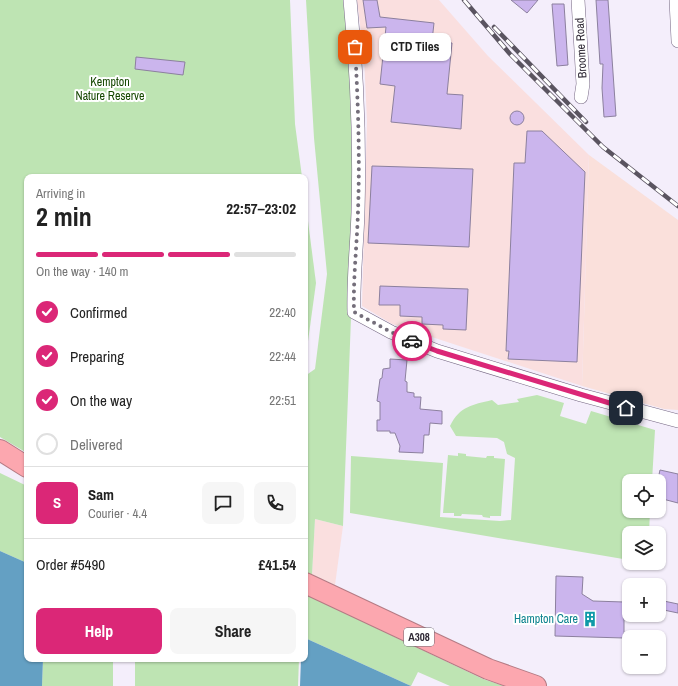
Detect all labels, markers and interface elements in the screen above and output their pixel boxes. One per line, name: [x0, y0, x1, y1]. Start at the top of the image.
street label: Broome Road: [571, 17, 591, 79]
pin: [338, 30, 372, 64]
callout: CTD Tiles: [379, 33, 451, 61]
icon: bag: [344, 36, 366, 58]
text: CTD Tiles: [391, 38, 439, 55]
park label: Kempton Nature Reserve: [76, 74, 144, 104]
text: Arriving in: [36, 185, 85, 202]
text: 22:57–23:02: [226, 198, 296, 219]
text: 2 min: [36, 199, 92, 234]
text: On the way · 140 m: [36, 263, 128, 280]
icon: check: [36, 301, 58, 323]
text: Confirmed: [70, 302, 127, 323]
text: 22:40: [269, 304, 296, 321]
courier: [392, 321, 432, 361]
icon: car: [401, 330, 423, 352]
icon: check: [36, 345, 58, 367]
text: Preparing: [70, 346, 124, 367]
text: 22:44: [269, 348, 296, 365]
icon: check: [36, 389, 58, 411]
text: On the way: [70, 390, 132, 411]
pin: [609, 391, 643, 425]
text: 22:51: [269, 392, 296, 409]
icon: home: [615, 397, 637, 419]
text: Delivered: [70, 434, 123, 455]
map controls: [622, 474, 666, 674]
button: locate: [622, 474, 666, 518]
button: chat: [202, 482, 244, 524]
button: phone: [254, 482, 296, 524]
text: Sam: [88, 484, 114, 505]
text: S: [53, 492, 61, 513]
text: Courier · 4.4: [88, 505, 147, 522]
button: layers: [622, 526, 666, 570]
text: Order #5490: [36, 554, 105, 575]
text: £41.54: [258, 554, 296, 575]
button: +: [622, 578, 666, 622]
button: Help: [36, 608, 162, 654]
button: Share: [170, 608, 296, 654]
building icon: Hampton Care: [581, 610, 599, 628]
place label: Hampton Care: [514, 611, 578, 627]
road number: A308: [404, 628, 434, 646]
button: −: [622, 630, 666, 674]

